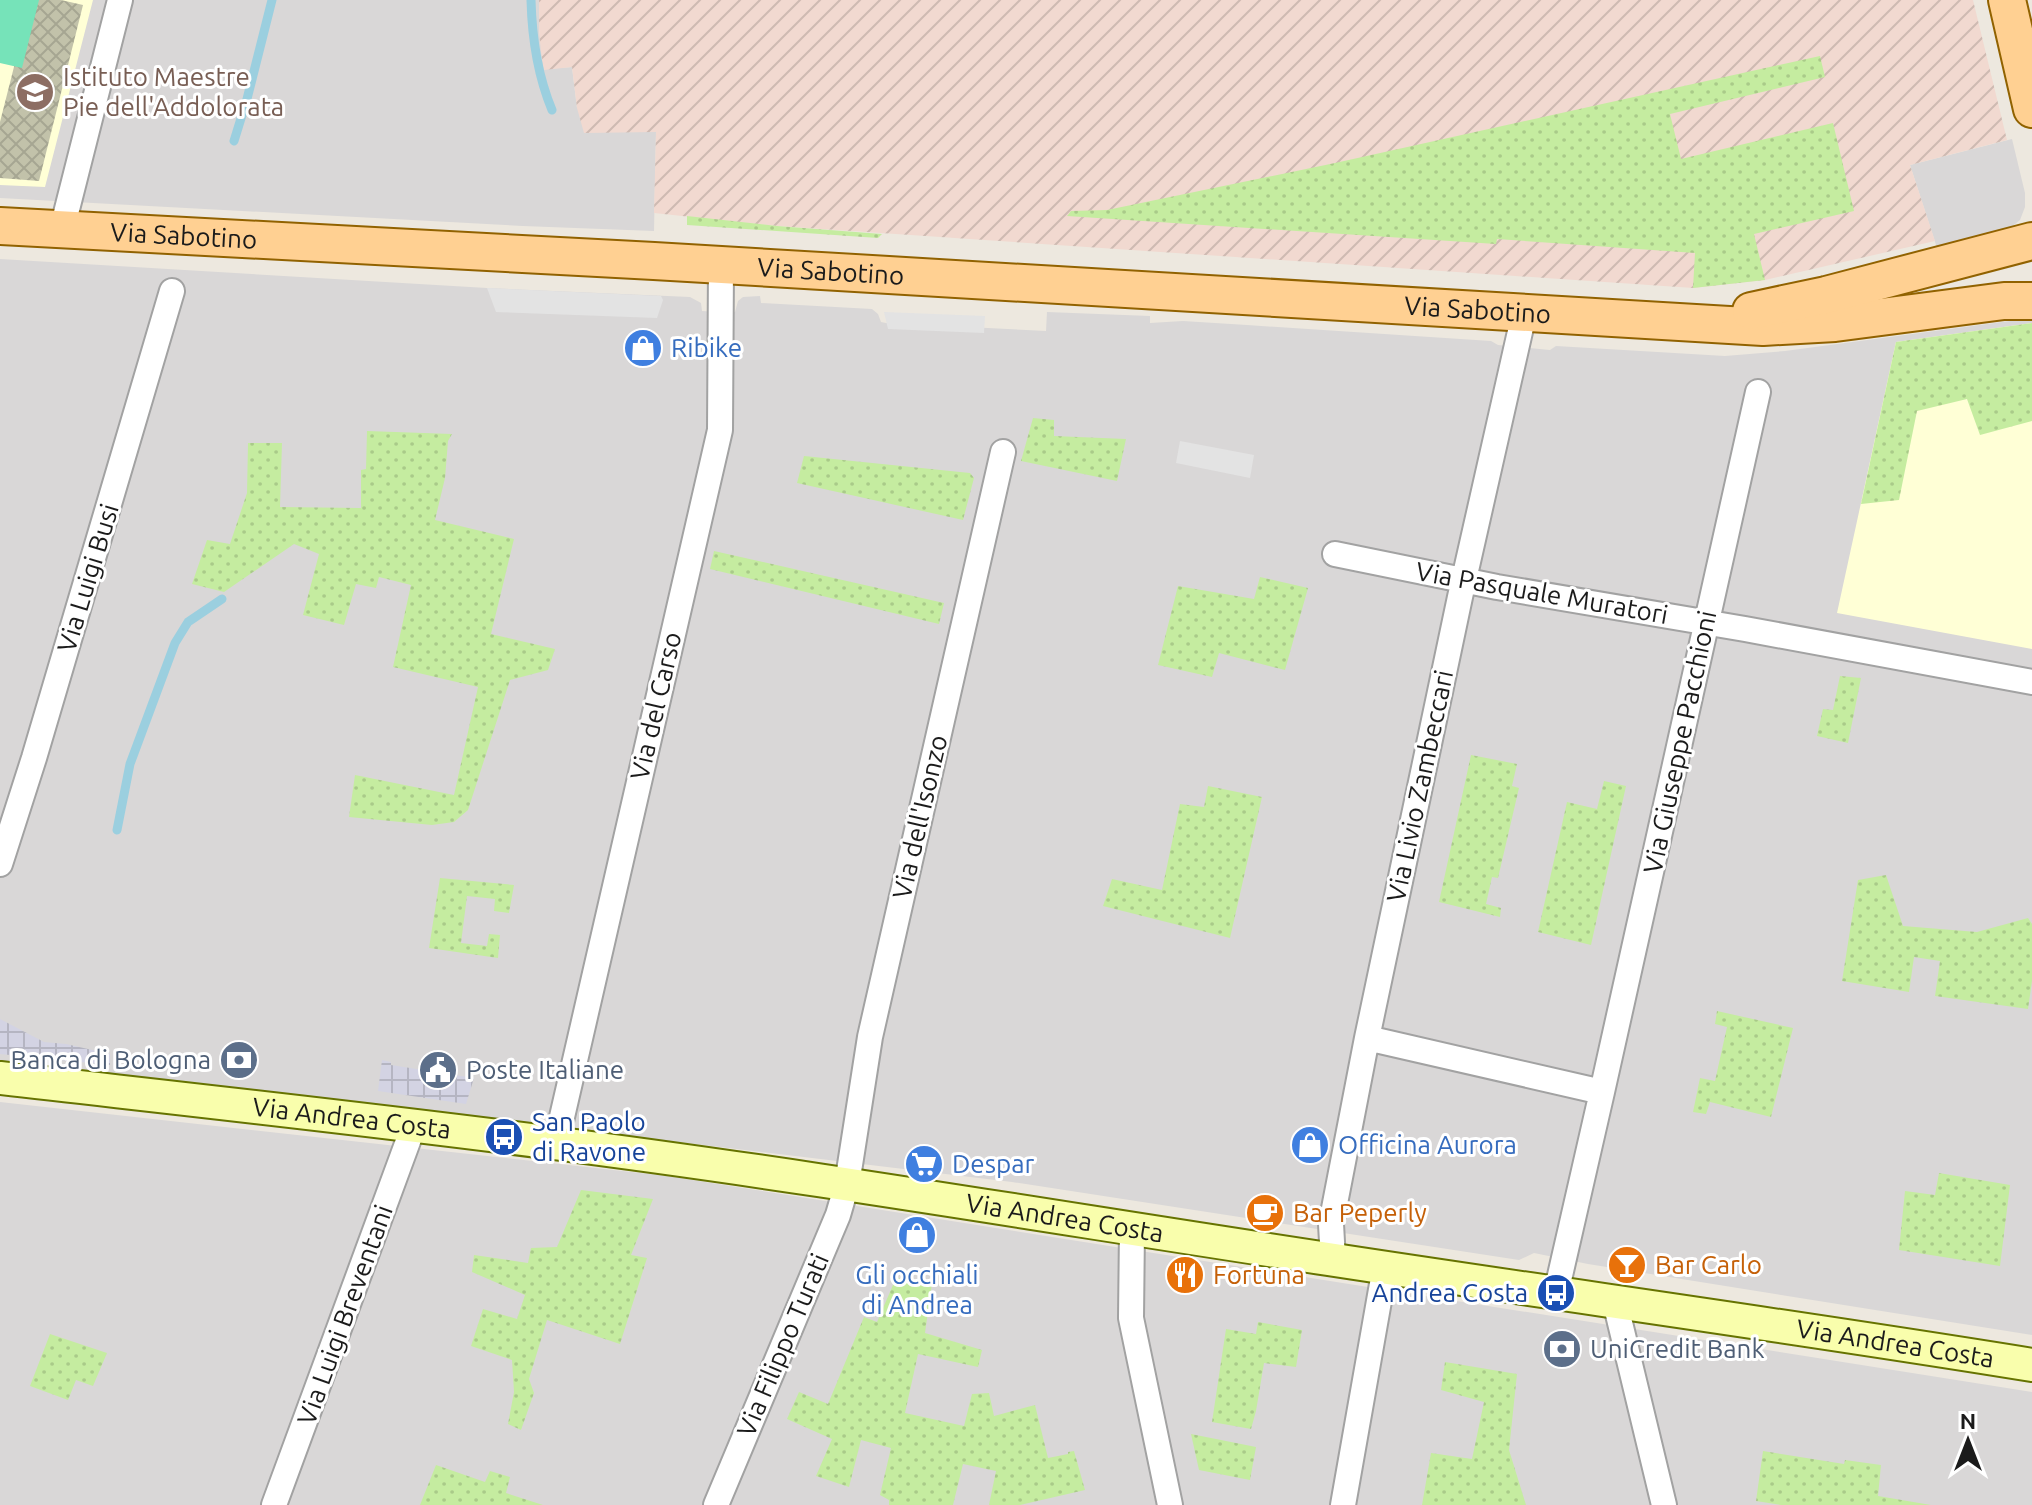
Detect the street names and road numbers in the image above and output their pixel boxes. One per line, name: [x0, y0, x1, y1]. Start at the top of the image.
street label: Via Sabotino: [110, 217, 258, 254]
street label: Via Sabotino: [756, 252, 905, 290]
street label: Via Sabotino: [1403, 291, 1552, 328]
street label: Via Luigi Busi: [51, 500, 124, 656]
street label: Via Pasquale Muratori: [1414, 556, 1670, 629]
street label: Via Giuseppe Pacchioni: [1637, 608, 1722, 876]
street label: Via del Carso: [624, 629, 687, 783]
street label: Via Livio Zambeccari: [1381, 667, 1458, 904]
street label: Via dell'Isonzo: [887, 732, 952, 902]
street label: Via Andrea Costa: [251, 1092, 453, 1144]
street label: Via Andrea Costa: [964, 1188, 1166, 1247]
street label: Via Luigi Breventani: [291, 1201, 398, 1429]
street label: Via Filippo Turati: [731, 1249, 834, 1441]
street label: Via Andrea Costa: [1795, 1314, 1996, 1373]

